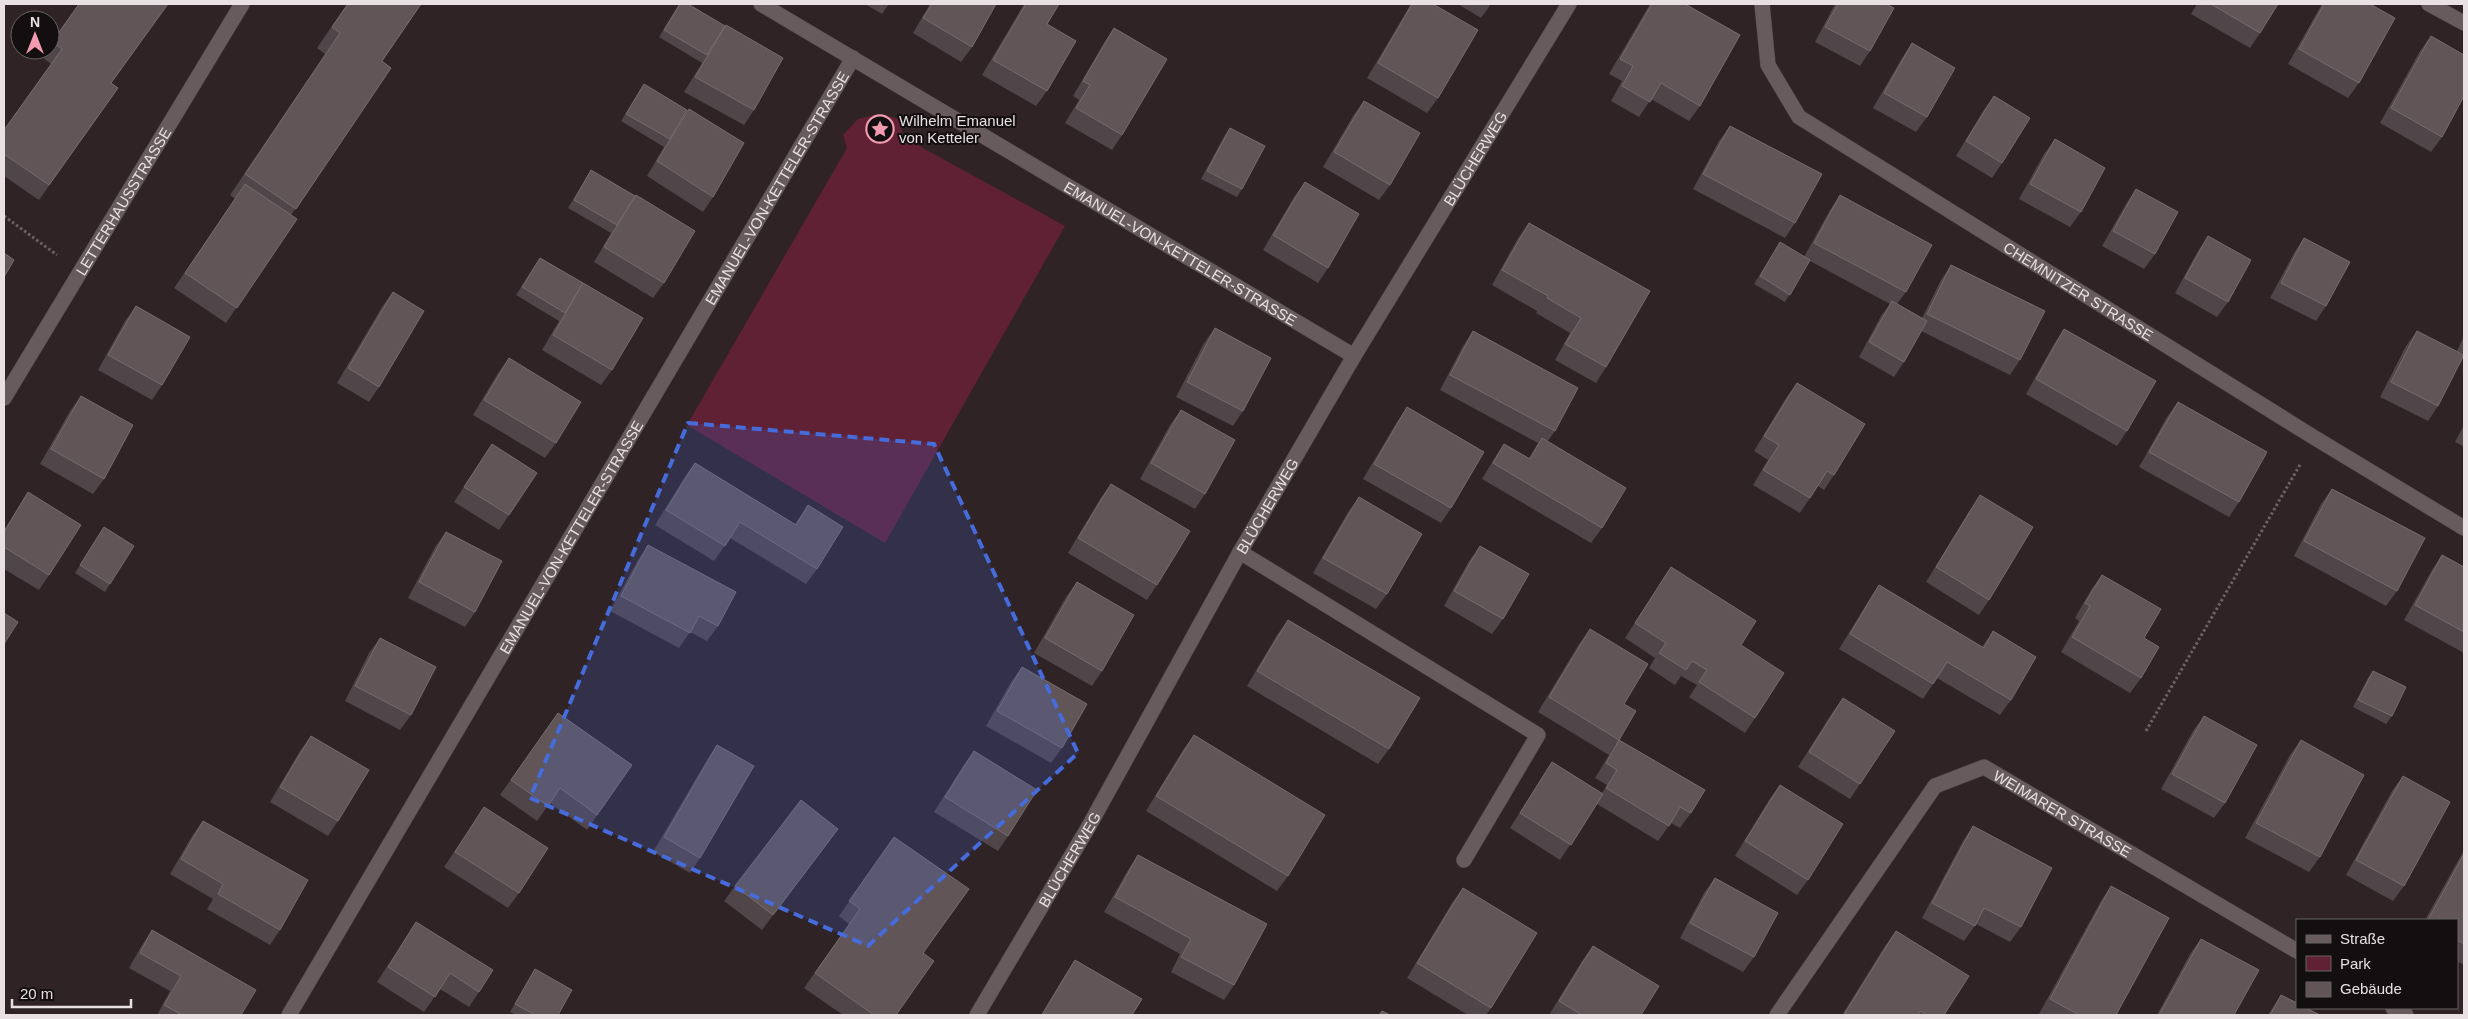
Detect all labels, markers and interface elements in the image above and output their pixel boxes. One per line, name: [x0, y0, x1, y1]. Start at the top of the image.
north arrow: [10, 10, 60, 60]
text: N: [30, 14, 40, 30]
street label: EMANUEL-VON-KETTELER-STRASSE: [701, 68, 852, 308]
street label: BLÜCHERWEG: [1440, 108, 1510, 208]
place label: Wilhelm Emanuel von Ketteler: [899, 112, 1016, 146]
place icon: Wilhelm Emanuel von Ketteler: [865, 114, 895, 144]
street label: LETTERHAUSSTRASSE: [72, 124, 174, 278]
street label: EMANUEL-VON-KETTELER-STRASSE: [1061, 177, 1300, 329]
street label: CHEMNITZER STRASSE: [2001, 238, 2156, 344]
street label: EMANUEL-VON-KETTELER-STRASSE: [495, 417, 646, 657]
street label: BLÜCHERWEG: [1233, 455, 1301, 556]
street label: WEIMARER STRASSE: [1991, 766, 2135, 860]
street label: BLÜCHERWEG: [1035, 809, 1104, 910]
legend: [2296, 919, 2458, 1009]
text: Straße: [2340, 930, 2385, 947]
text: Park: [2340, 955, 2371, 972]
scale bar: [12, 976, 131, 1008]
text: Gebäude: [2340, 980, 2402, 997]
text: 20 m: [20, 985, 53, 1002]

